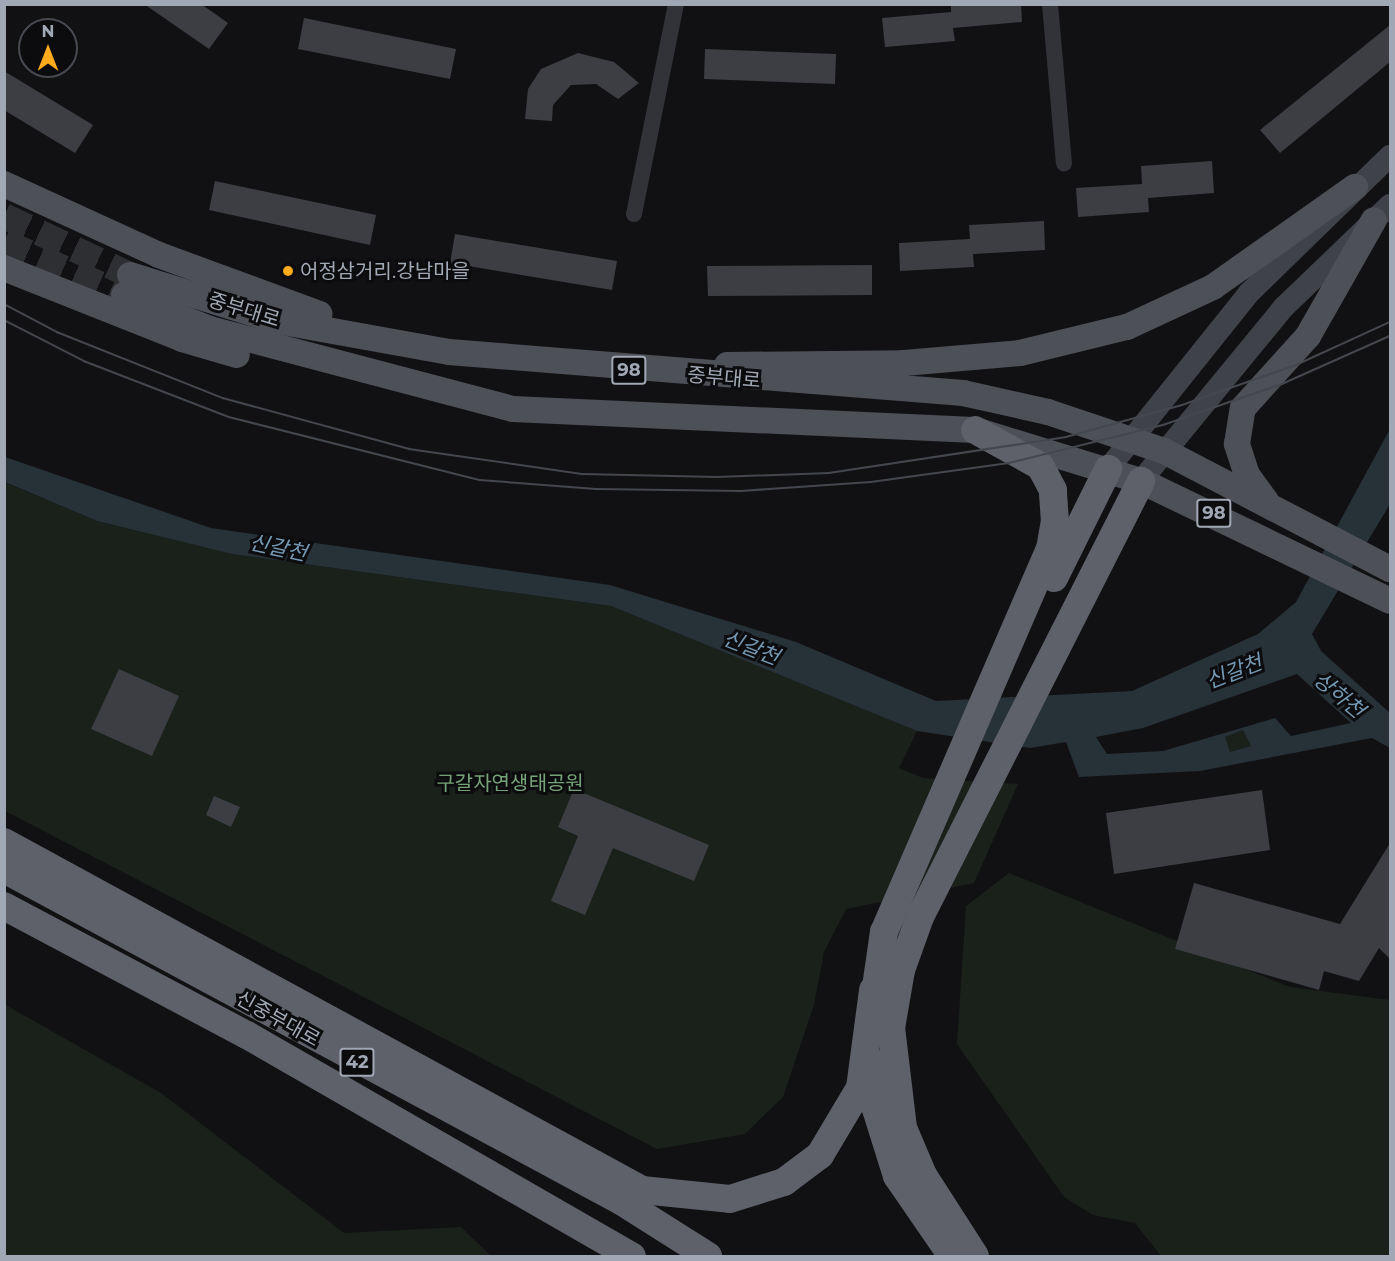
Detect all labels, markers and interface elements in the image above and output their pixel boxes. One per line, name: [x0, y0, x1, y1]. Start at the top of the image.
north arrow: [18, 18, 78, 78]
text: N: [42, 22, 54, 41]
place label: 어정삼거리.강남마을: [300, 259, 470, 283]
marker: 어정삼거리.강남마을: [281, 264, 295, 278]
street label: 중부대로: [205, 288, 283, 332]
road number: 98: [611, 355, 647, 385]
street label: 중부대로: [686, 363, 762, 393]
road number: 98: [1196, 498, 1232, 528]
water label: 신갈천: [247, 530, 309, 566]
water label: 신갈천: [719, 626, 783, 670]
water label: 신갈천: [1202, 650, 1266, 694]
water label: 상하천: [1309, 667, 1369, 723]
park label: 구갈자연생태공원: [436, 771, 584, 795]
street label: 신중부대로: [232, 986, 324, 1052]
road number: 42: [339, 1047, 375, 1077]

